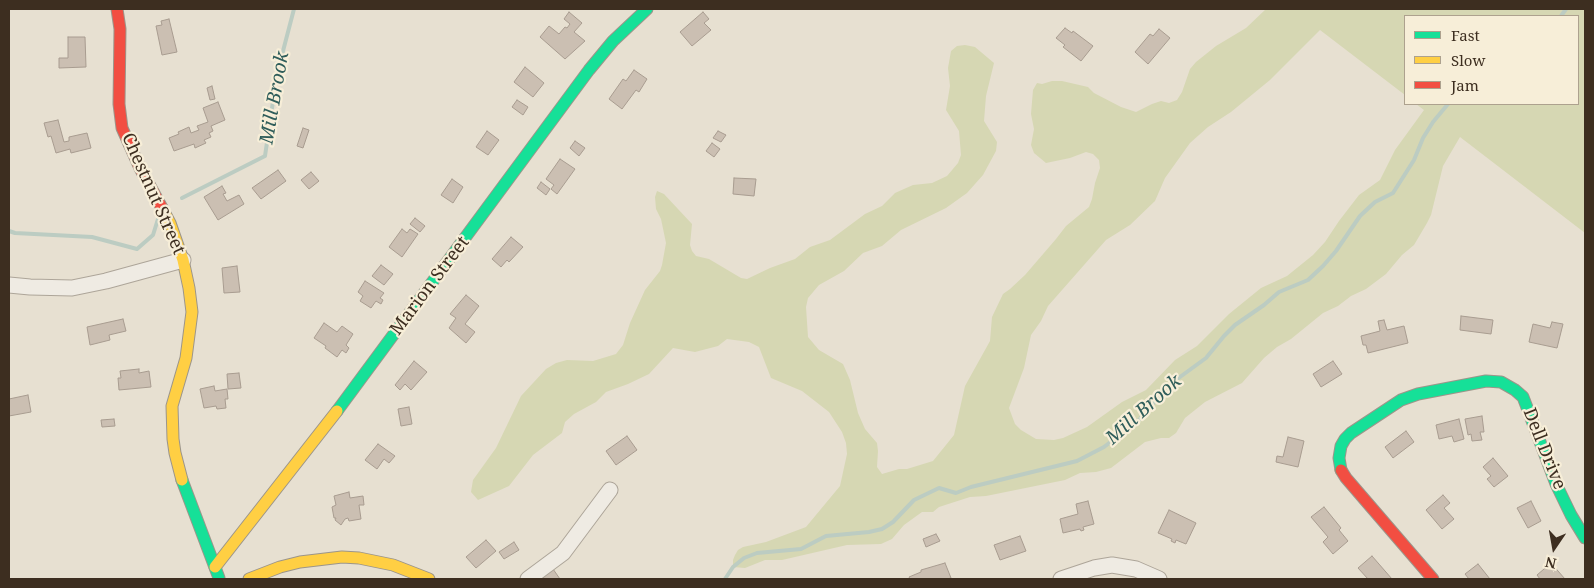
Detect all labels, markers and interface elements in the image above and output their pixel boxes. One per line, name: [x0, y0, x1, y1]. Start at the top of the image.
legend: [1404, 15, 1579, 105]
text: Fast: [1451, 25, 1480, 45]
water label: Mill Brook: [256, 50, 294, 146]
text: Slow: [1451, 50, 1485, 70]
text: Jam: [1451, 75, 1479, 95]
street label: Chestnut Street: [117, 130, 189, 258]
street label: Marion Street: [386, 232, 474, 340]
water label: Mill Brook: [1102, 370, 1186, 450]
street label: Dell Drive: [1518, 405, 1570, 493]
north arrow: [1529, 523, 1579, 573]
text: N: [1543, 553, 1558, 574]

